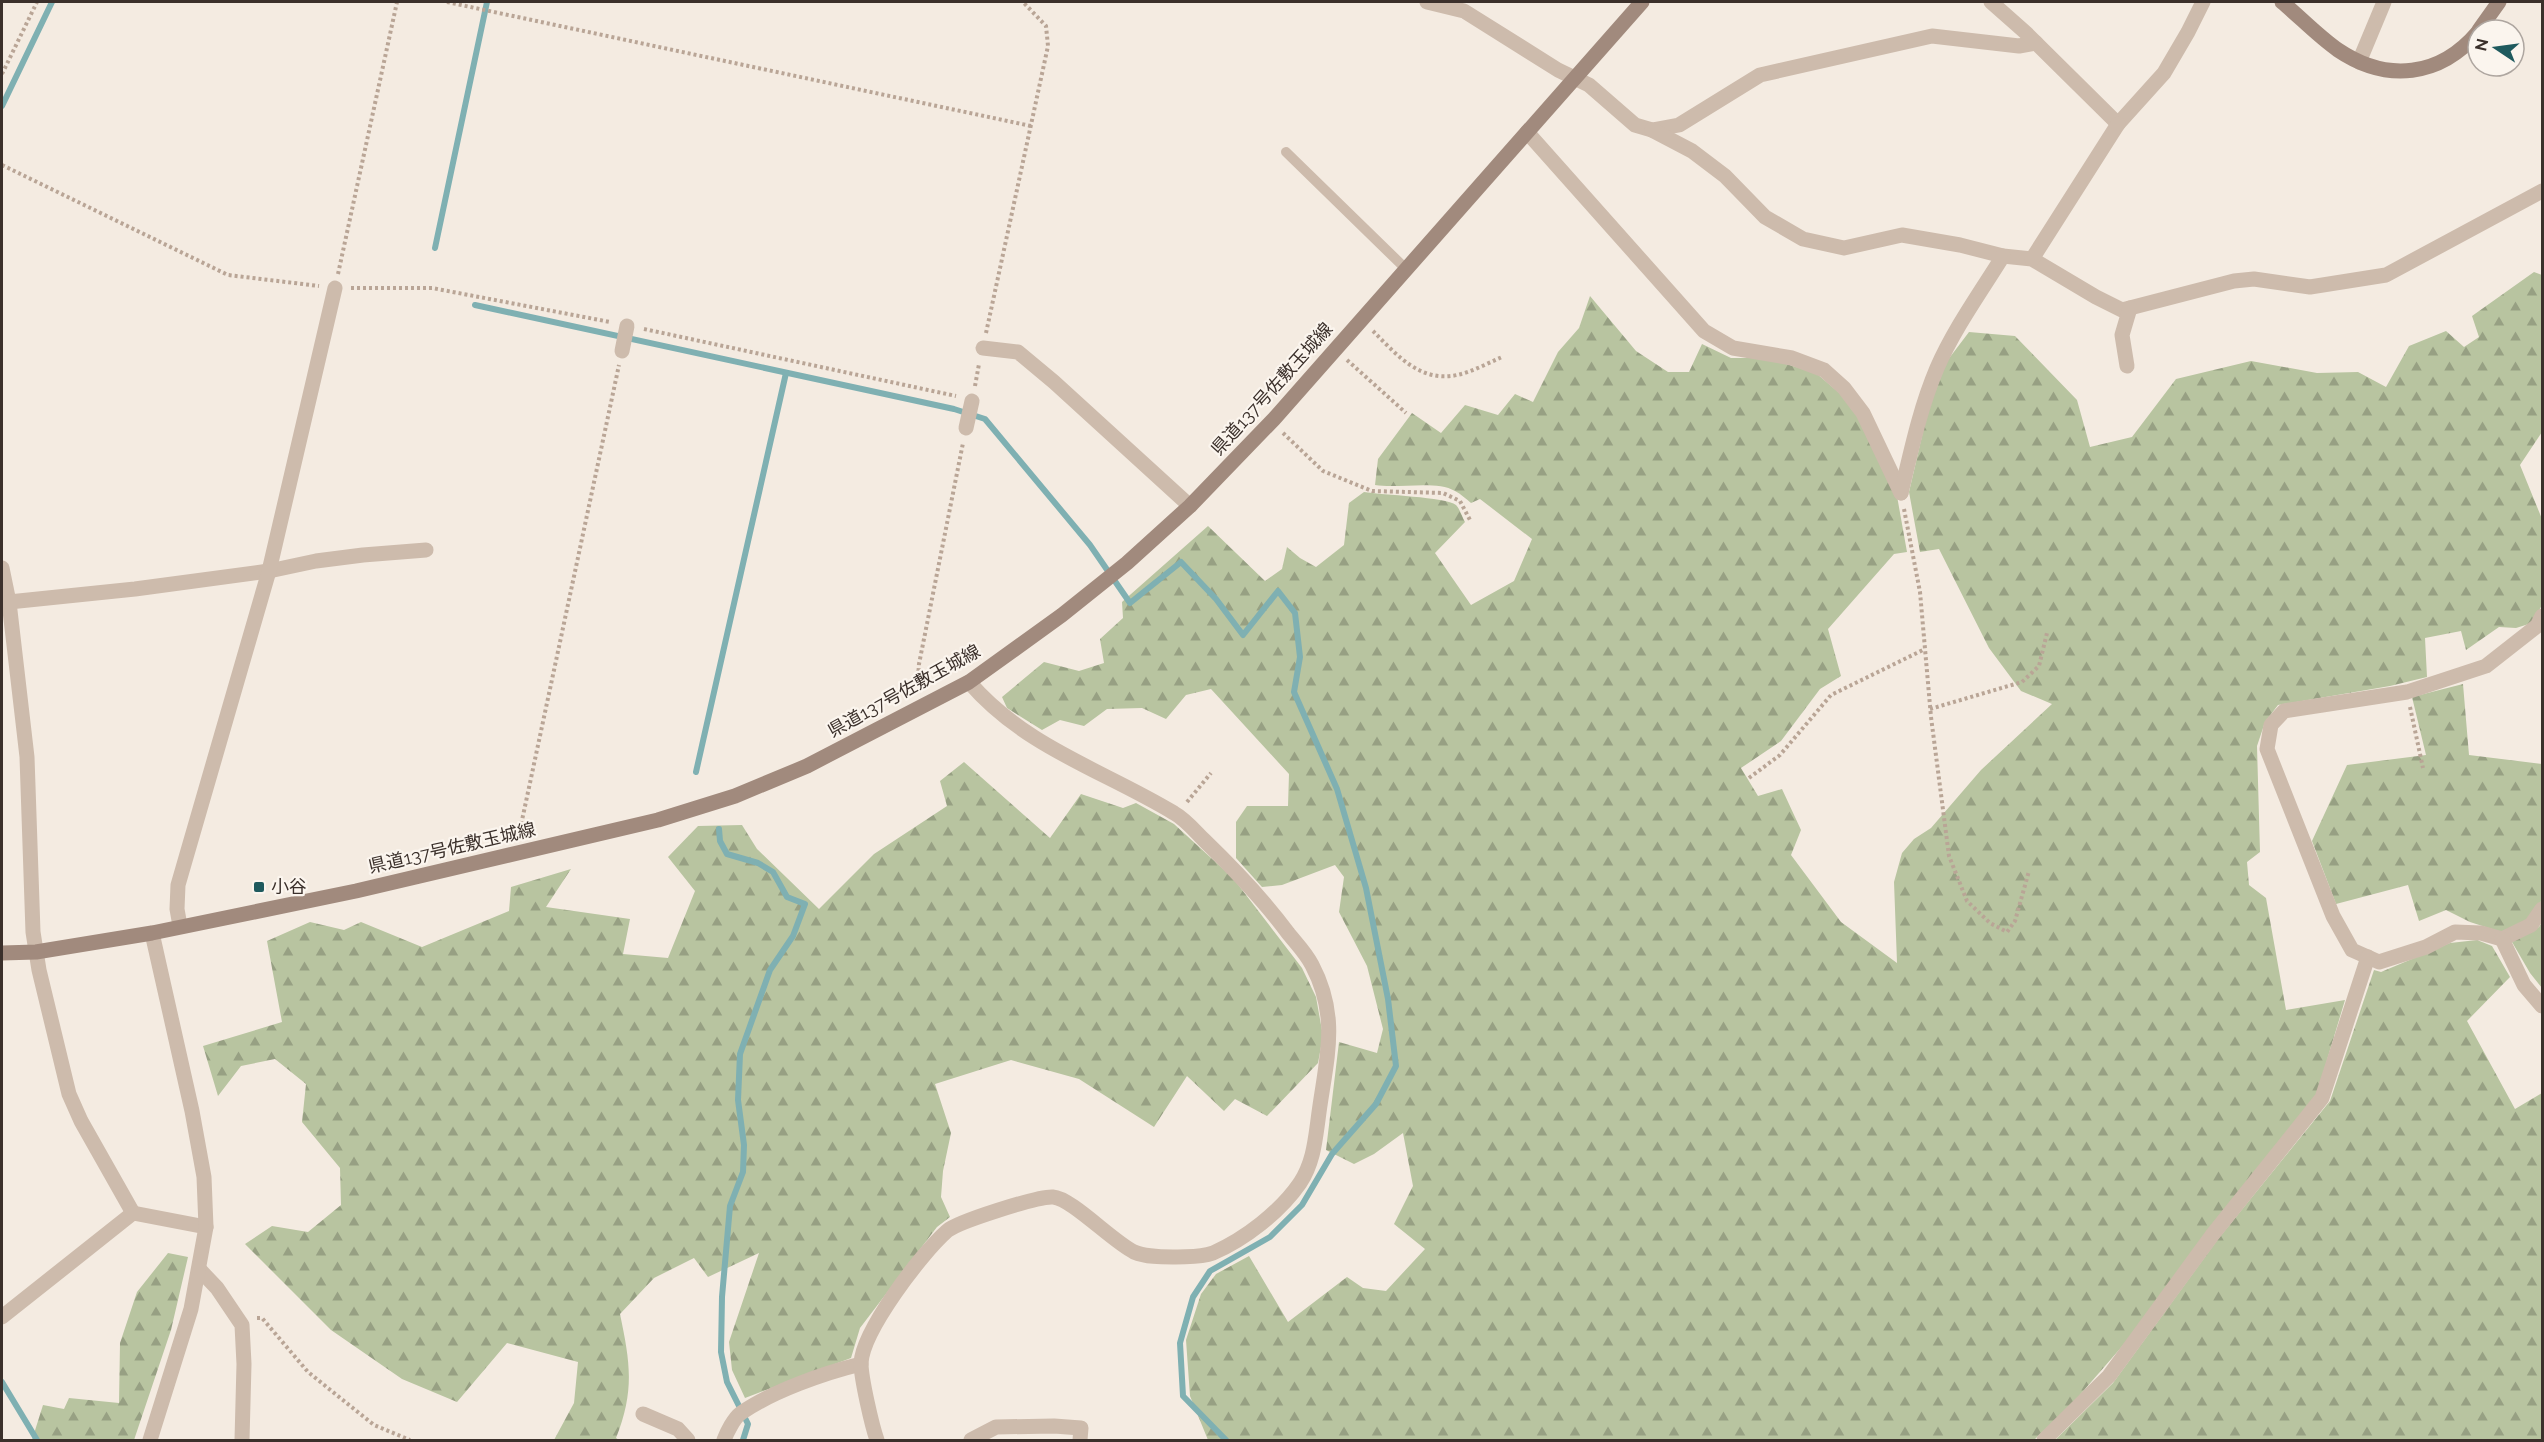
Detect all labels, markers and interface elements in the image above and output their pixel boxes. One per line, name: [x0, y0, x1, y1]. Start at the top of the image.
north arrow: [2466, 18, 2526, 78]
text: N: [2471, 37, 2493, 53]
street label: 県道137号佐敷玉城線: [1207, 318, 1337, 459]
street label: 県道137号佐敷玉城線: [824, 640, 984, 741]
street label: 県道137号佐敷玉城線: [366, 818, 537, 877]
place label: 小谷: [271, 876, 307, 897]
marker: 小谷: [252, 880, 266, 894]

